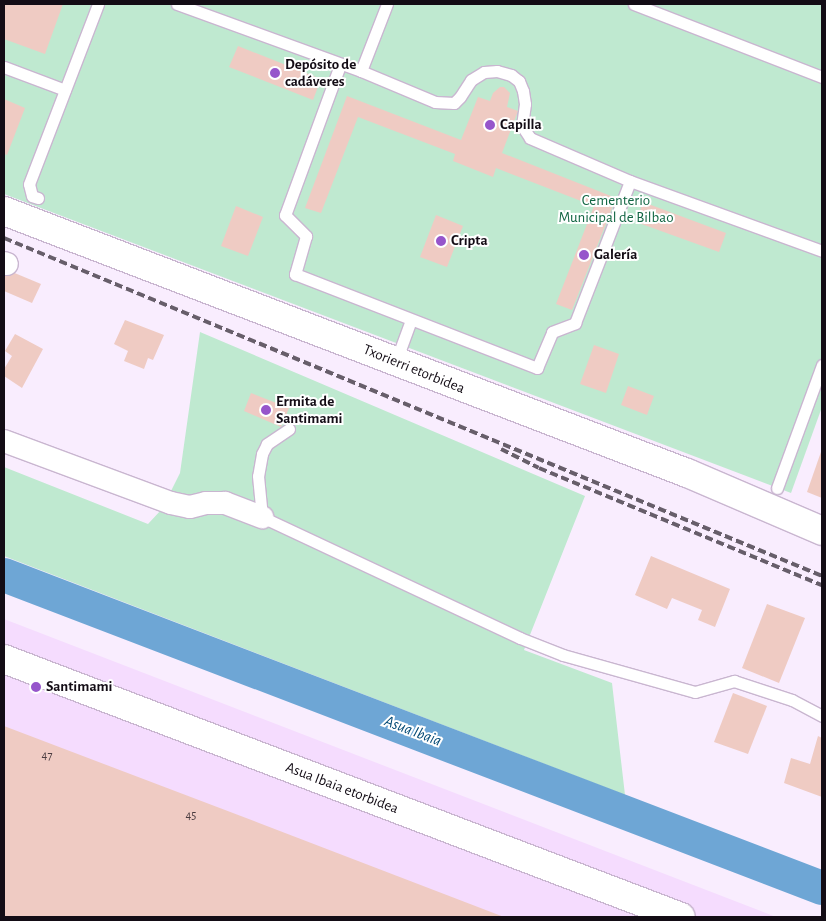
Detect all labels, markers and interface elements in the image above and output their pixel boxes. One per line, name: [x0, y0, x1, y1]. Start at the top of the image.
place label: Depósito de cadáveres: [285, 55, 356, 90]
marker: Depósito de cadáveres: [269, 67, 281, 79]
place label: Capilla: [500, 116, 542, 134]
marker: Capilla: [484, 119, 496, 131]
park label: Cementerio Municipal de Bilbao: [558, 191, 674, 226]
place label: Cripta: [451, 232, 488, 250]
marker: Cripta: [435, 235, 447, 247]
place label: Galería: [594, 246, 637, 264]
marker: Galería: [578, 249, 590, 261]
street label: Txorierri etorbidea: [361, 340, 467, 398]
place label: Ermita de Santimami: [276, 392, 343, 427]
marker: Ermita de Santimami: [260, 404, 272, 416]
place label: Santimami: [46, 678, 113, 696]
marker: Santimami: [30, 681, 42, 693]
water label: Asua Ibaia: [382, 711, 444, 751]
house number: 47: [42, 749, 52, 763]
street label: Asua Ibaia etorbidea: [283, 758, 401, 818]
house number: 45: [186, 809, 196, 823]

